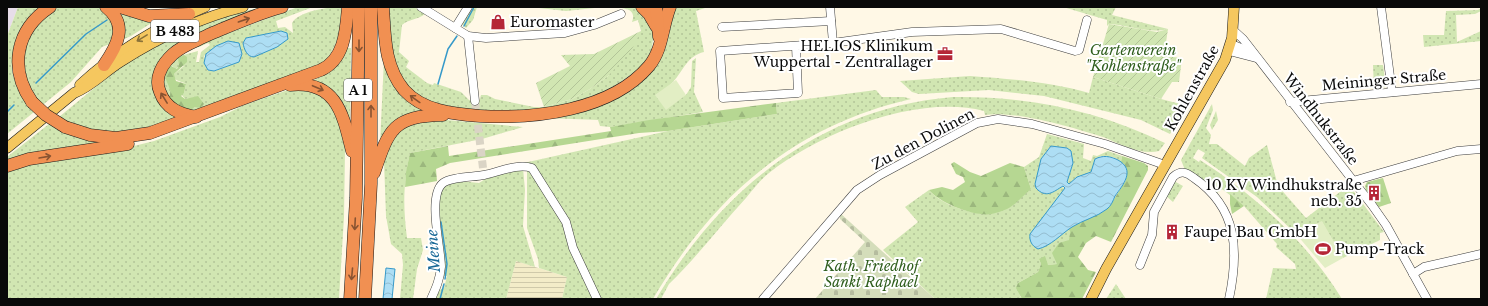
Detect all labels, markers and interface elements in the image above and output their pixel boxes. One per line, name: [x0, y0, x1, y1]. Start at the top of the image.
shop icon: Euromaster: [489, 13, 507, 31]
place label: Euromaster: [510, 13, 595, 31]
one-way arrow: [238, 16, 251, 23]
road number: B 483: [151, 20, 199, 42]
one-way arrow: [137, 34, 148, 42]
place label: HELIOS Klinikum Wuppertal - Zentrallager: [753, 37, 933, 71]
one-way arrow: [355, 39, 362, 52]
park label: Gartenverein "Kohlenstraße": [1086, 41, 1181, 75]
street label: Kohlenstraße: [1161, 42, 1223, 134]
office icon: HELIOS Klinikum Wuppertal - Zentrallager: [936, 45, 954, 63]
street label: Meininger Straße: [1321, 66, 1447, 94]
street label: Windhukstraße: [1279, 69, 1362, 168]
road number: A 1: [344, 79, 372, 101]
one-way arrow: [312, 85, 324, 93]
one-way arrow: [159, 92, 167, 104]
one-way arrow: [409, 95, 420, 103]
street label: Zu den Dolinen: [869, 104, 978, 174]
one-way arrow: [367, 105, 375, 118]
one-way arrow: [38, 152, 51, 160]
place label: 10 KV Windhukstraße neb. 35: [1205, 176, 1362, 210]
building icon: 10 KV Windhukstraße neb. 35: [1365, 184, 1383, 202]
one-way arrow: [351, 217, 359, 230]
building icon: Faupel Bau GmbH: [1163, 223, 1181, 241]
place label: Faupel Bau GmbH: [1184, 223, 1317, 241]
water label: Meine: [422, 229, 444, 274]
sports icon: Pump-Track: [1314, 240, 1332, 258]
place label: Pump-Track: [1335, 240, 1425, 258]
park label: Kath. Friedhof Sankt Raphael: [822, 257, 922, 291]
one-way arrow: [348, 267, 356, 280]

